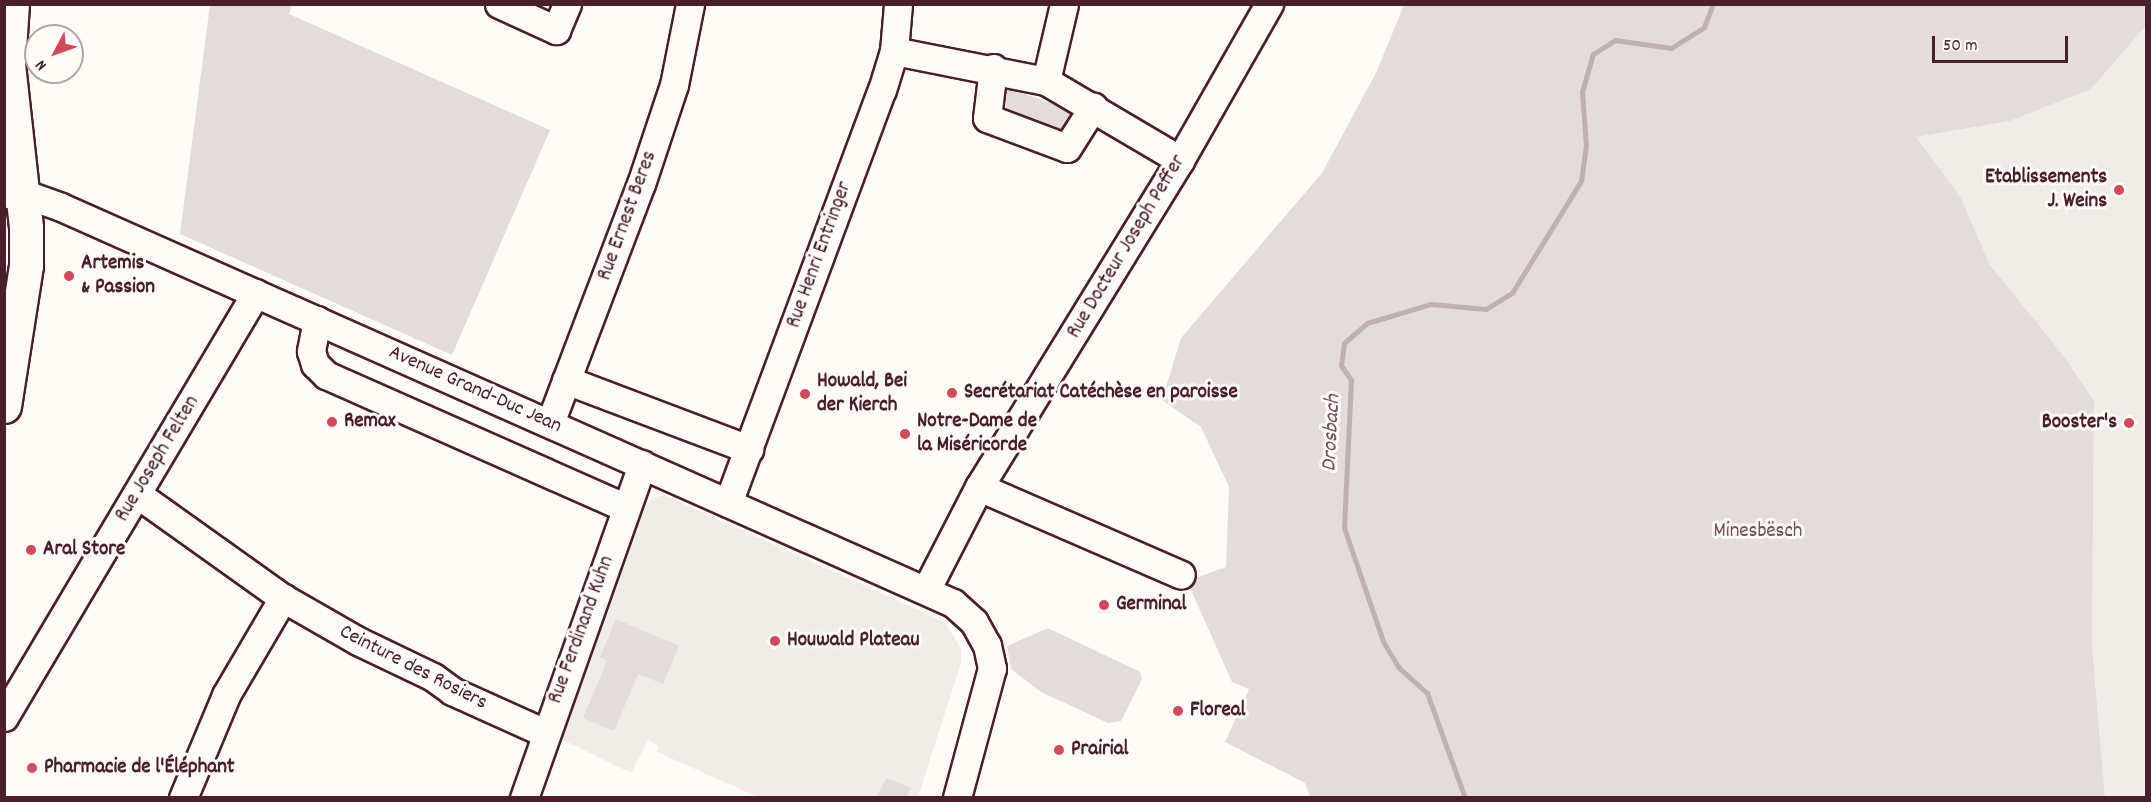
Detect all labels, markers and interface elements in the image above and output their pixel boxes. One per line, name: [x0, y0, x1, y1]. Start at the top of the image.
north arrow: [24, 24, 84, 84]
scale bar: [1935, 24, 2072, 62]
text: 50 m: [1943, 34, 1978, 59]
text: N: [30, 54, 53, 75]
street label: Rue Ernest Beres: [593, 148, 663, 284]
street label: Rue Docteur Joseph Peffer: [1062, 151, 1192, 343]
place label: Etablissements J. Weins: [1985, 165, 2107, 215]
street label: Rue Henri Entringer: [782, 178, 858, 332]
marker: Etablissements J. Weins: [2112, 183, 2126, 197]
place label: Artemis & Passion: [81, 251, 155, 301]
marker: Artemis & Passion: [62, 269, 76, 283]
street label: Avenue Grand-Duc Jean: [385, 340, 565, 440]
place label: Howald, Bei der Kierch: [817, 369, 907, 419]
place label: Secrétariat Catéchèse en paroisse: [964, 380, 1238, 406]
marker: Secrétariat Catéchèse en paroisse: [945, 386, 959, 400]
marker: Howald, Bei der Kierch: [798, 387, 812, 401]
street label: Rue Joseph Felten: [110, 391, 206, 527]
water label: Drosbach: [1317, 394, 1347, 472]
place label: Remax: [344, 409, 396, 435]
place label: Notre-Dame de la Miséricorde: [917, 409, 1037, 459]
place label: Booster's: [2042, 410, 2117, 436]
marker: Remax: [325, 415, 339, 429]
marker: Booster's: [2122, 416, 2136, 430]
marker: Notre-Dame de la Miséricorde: [898, 427, 912, 441]
park label: Minesbësch: [1714, 519, 1802, 545]
place label: Aral Store: [43, 537, 125, 563]
marker: Aral Store: [24, 543, 38, 557]
street label: Rue Ferdinand Kuhn: [544, 553, 620, 707]
place label: Germinal: [1116, 592, 1186, 618]
marker: Germinal: [1097, 598, 1111, 612]
street label: Ceinture des Rosiers: [335, 620, 491, 716]
place label: Houwald Plateau: [787, 628, 919, 654]
marker: Houwald Plateau: [768, 634, 782, 648]
place label: Floreal: [1190, 698, 1246, 724]
marker: Floreal: [1171, 704, 1185, 718]
place label: Prairial: [1071, 737, 1128, 763]
marker: Prairial: [1052, 743, 1066, 757]
place label: Pharmacie de l'Éléphant: [44, 755, 235, 781]
marker: Pharmacie de l'Éléphant: [25, 761, 39, 775]

